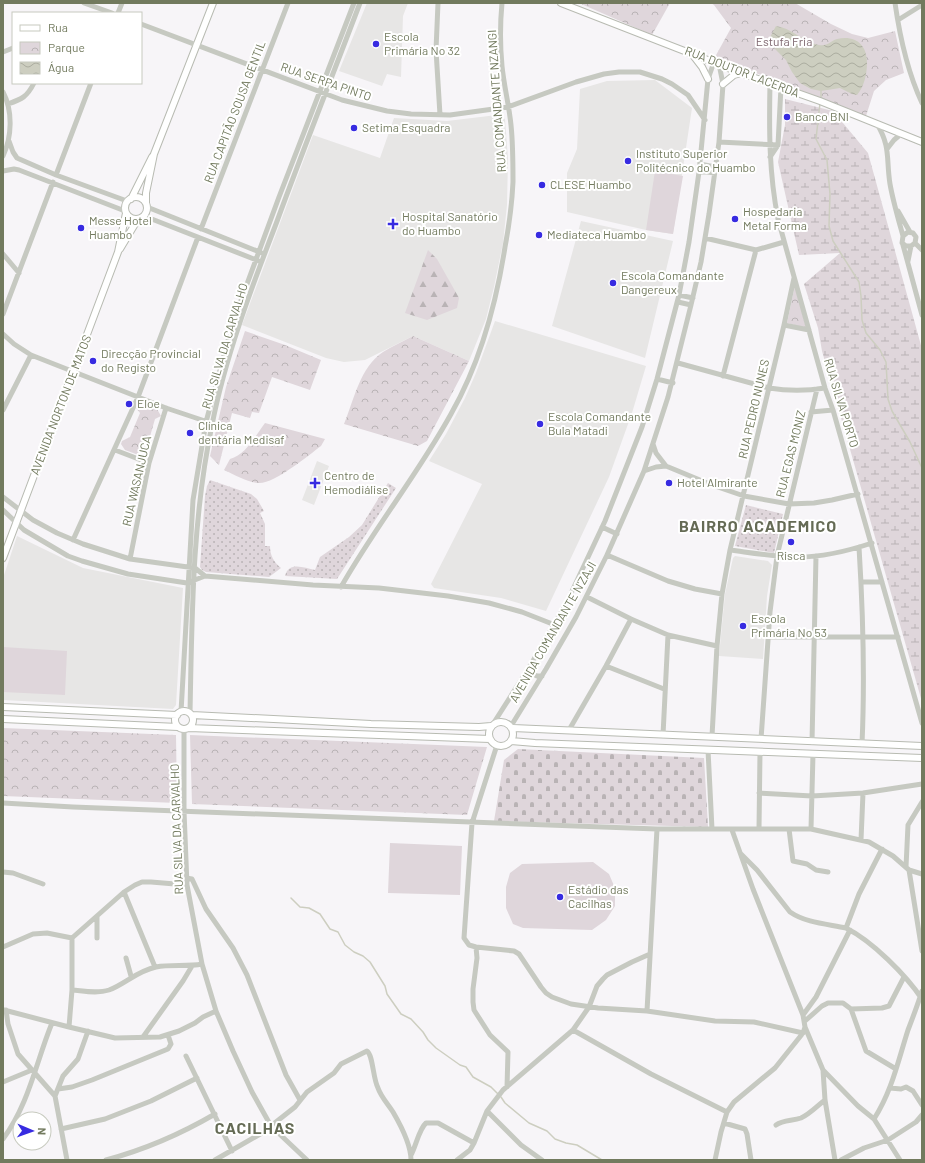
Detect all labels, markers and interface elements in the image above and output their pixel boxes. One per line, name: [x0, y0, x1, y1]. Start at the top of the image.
legend: [12, 12, 142, 84]
text: Rua: [48, 20, 68, 34]
place label: Escola Primária No 32: [384, 29, 460, 57]
street label: RUA COMANDANTE NZANGI: [484, 29, 508, 173]
park label: Estufa Fria: [756, 34, 812, 48]
street label: RUA CAPITÃO SOUSA GENTIL: [200, 38, 268, 185]
marker: Escola Primária No 32: [371, 39, 381, 49]
text: Parque: [48, 40, 85, 54]
street label: RUA DOUTOR LACERDA: [683, 43, 802, 99]
street label: RUA SERPA PINTO: [279, 59, 373, 103]
text: Água: [48, 60, 74, 74]
place label: Banco BNI: [795, 109, 849, 123]
marker: Banco BNI: [782, 112, 792, 122]
place label: Setima Esquadra: [362, 120, 450, 134]
marker: Setima Esquadra: [349, 123, 359, 133]
place label: Instituto Superior Politécnico do Huambo: [636, 146, 756, 174]
marker: Instituto Superior Politécnico do Huambo: [623, 156, 633, 166]
place label: CLESE Huambo: [550, 177, 631, 191]
marker: CLESE Huambo: [537, 180, 547, 190]
place label: Hospedaria Metal Forma: [743, 204, 807, 232]
place label: Hospital Sanatório do Huambo: [402, 209, 498, 237]
place label: Messe Hotel Huambo: [89, 213, 152, 241]
marker: Hospedaria Metal Forma: [730, 214, 740, 224]
marker: Hospital Sanatório do Huambo: [387, 218, 399, 230]
marker: Messe Hotel Huambo: [76, 223, 86, 233]
place label: Mediateca Huambo: [547, 227, 646, 241]
marker: Mediateca Huambo: [534, 230, 544, 240]
place label: Escola Comandante Dangereux: [621, 268, 724, 296]
marker: Escola Comandante Dangereux: [608, 278, 618, 288]
street label: RUA SILVA DA CARVALHO: [198, 281, 250, 410]
street label: AVENIDA NORTON DE MATOS: [27, 333, 93, 477]
place label: Direcção Provincial do Registo: [101, 346, 201, 374]
marker: Direcção Provincial do Registo: [88, 356, 98, 366]
street label: RUA SILVA PORTO: [822, 356, 862, 449]
street label: RUA PEDRO NUNES: [735, 358, 771, 460]
place label: Eloe: [137, 396, 160, 410]
marker: Eloe: [124, 399, 134, 409]
place label: Escola Comandante Bula Matadi: [548, 409, 651, 437]
street label: RUA EGAS MONIZ: [772, 409, 808, 499]
place label: Clínica dentária Medisaf: [198, 418, 285, 446]
marker: Escola Comandante Bula Matadi: [535, 419, 545, 429]
marker: Clínica dentária Medisaf: [185, 428, 195, 438]
street label: RUA WASANJUCA: [119, 434, 153, 527]
place label: Centro de Hemodiálise: [324, 468, 388, 496]
place label: Hotel Almirante: [677, 475, 758, 489]
marker: Centro de Hemodiálise: [309, 477, 321, 489]
marker: Hotel Almirante: [664, 478, 674, 488]
district label: BAIRRO ACADEMICO: [679, 516, 837, 535]
marker: Risca: [786, 537, 796, 547]
place label: Risca: [777, 548, 805, 562]
street label: AVENIDA COMANDANTE N'ZAJI: [506, 559, 598, 704]
place label: Escola Primária No 53: [751, 611, 827, 639]
marker: Escola Primária No 53: [738, 621, 748, 631]
street label: RUA SILVA DA CARVALHO: [167, 763, 185, 895]
place label: Estádio das Cacilhas: [568, 882, 629, 910]
marker: Estádio das Cacilhas: [555, 892, 565, 902]
north arrow: [12, 1111, 52, 1151]
district label: CACILHAS: [215, 1118, 295, 1137]
text: N: [36, 1127, 49, 1135]

